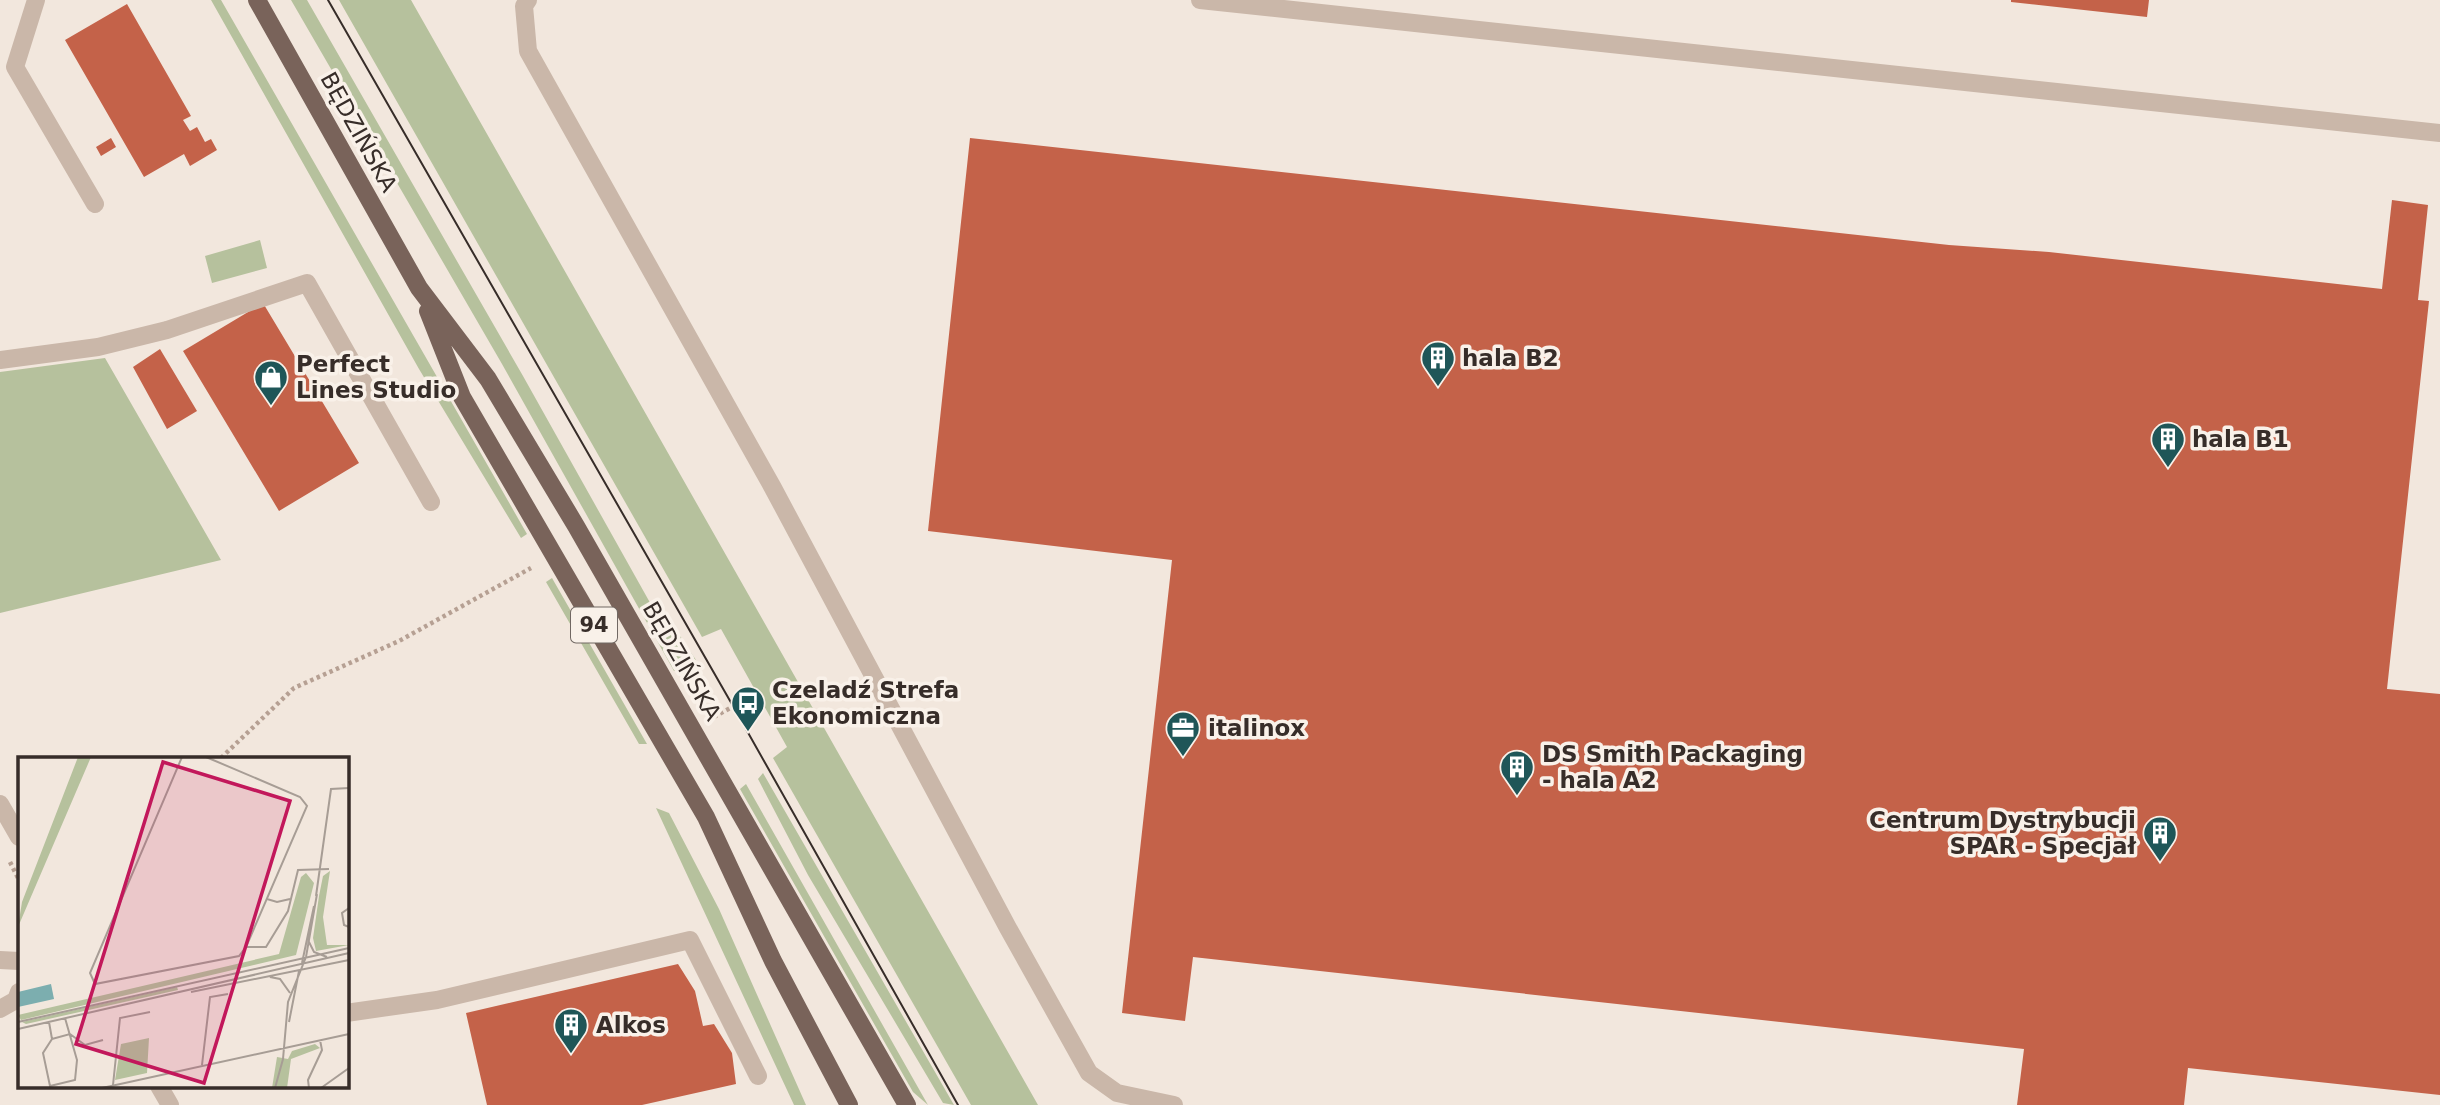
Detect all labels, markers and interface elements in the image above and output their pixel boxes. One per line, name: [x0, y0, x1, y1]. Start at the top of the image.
street label: BĘDZIŃSKA: [315, 67, 404, 197]
building icon: hala B2: [1419, 339, 1457, 388]
place label: hala B2: [1462, 345, 1559, 371]
place label: Perfect Lines Studio: [296, 351, 456, 403]
shop icon: Perfect Lines Studio: [252, 358, 290, 407]
building icon: hala B1: [2149, 420, 2187, 469]
place label: hala B1: [2192, 426, 2289, 452]
street label: BĘDZIŃSKA: [638, 597, 727, 725]
road number: 94: [571, 608, 617, 642]
place label: Czeladź Strefa Ekonomiczna: [772, 677, 959, 729]
bus stop icon: Czeladź Strefa Ekonomiczna: [729, 684, 767, 733]
office icon: italinox: [1164, 709, 1202, 758]
place label: italinox: [1208, 715, 1305, 741]
place label: DS Smith Packaging - hala A2: [1542, 741, 1803, 793]
building icon: DS Smith Packaging - hala A2: [1498, 748, 1536, 797]
inset map: [18, 757, 348, 1088]
place label: Centrum Dystrybucji SPAR - Specjał: [1869, 807, 2136, 859]
building icon: Centrum Dystrybucji SPAR - Specjał: [2141, 814, 2179, 863]
building icon: Alkos: [552, 1006, 590, 1055]
place label: Alkos: [596, 1012, 666, 1038]

